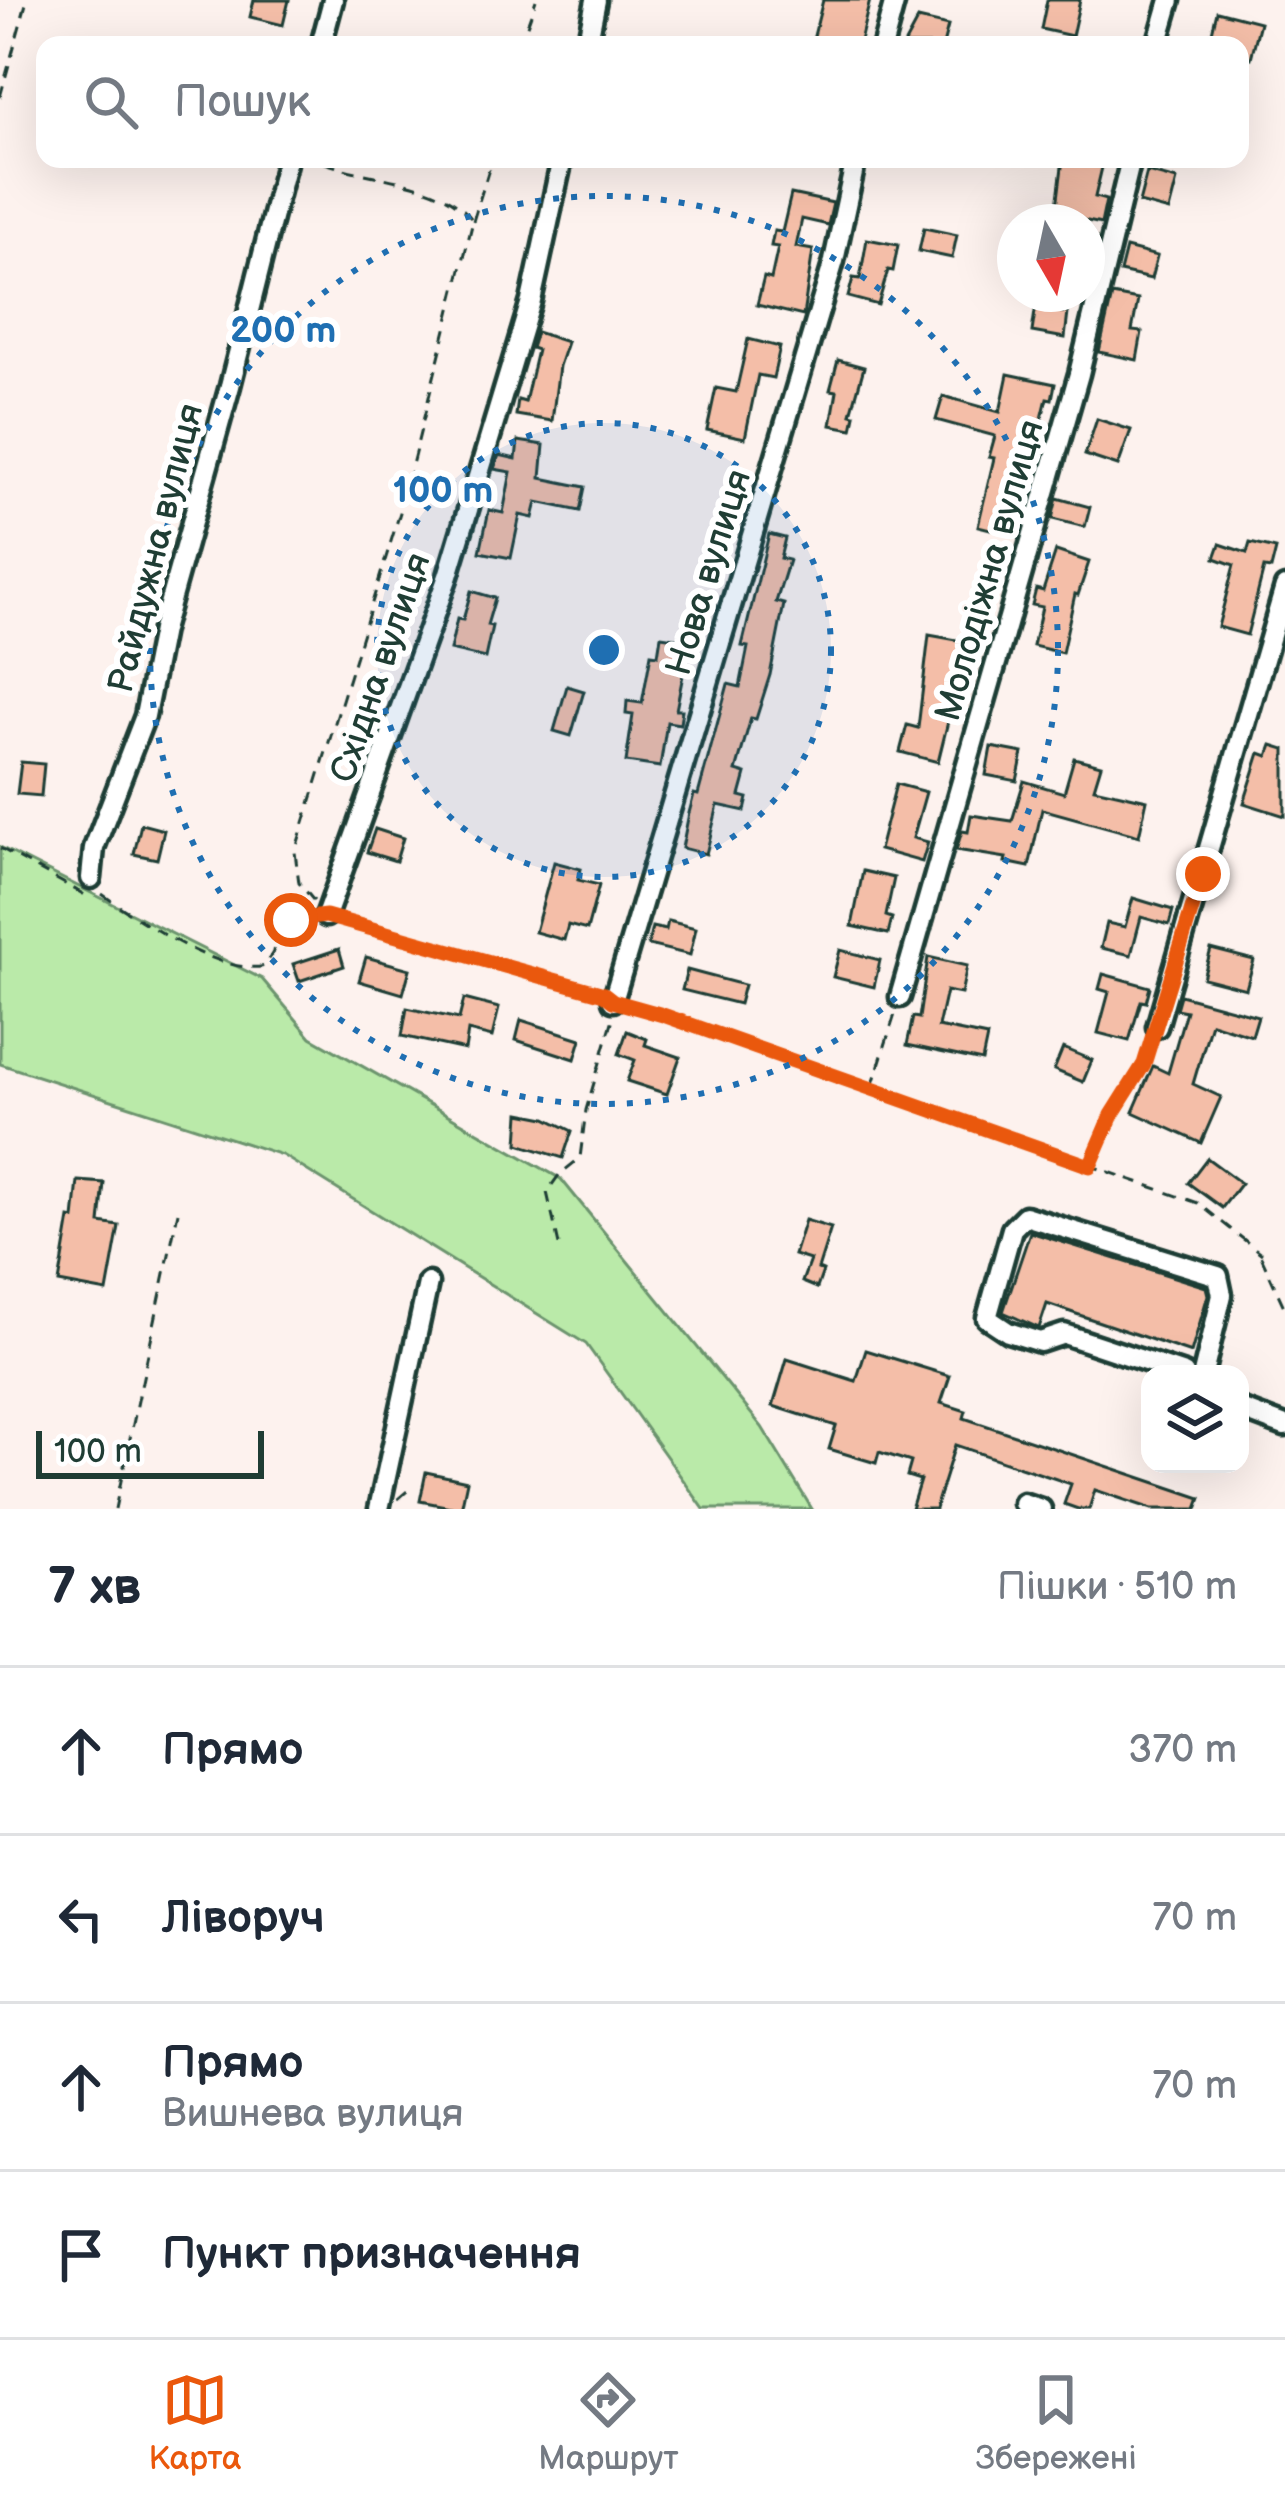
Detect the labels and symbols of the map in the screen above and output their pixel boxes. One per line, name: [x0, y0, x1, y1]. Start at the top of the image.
north arrow: [997, 204, 1105, 312]
text: 200 m: [230, 310, 336, 353]
street label: Райдужна вулиця: [100, 399, 213, 698]
street label: Молодіжна вулиця: [927, 415, 1054, 726]
street label: Нова вулиця: [658, 465, 761, 681]
text: 100 m: [393, 470, 493, 513]
street label: Східна вулиця: [322, 547, 441, 788]
centre of rings: [583, 629, 625, 671]
route end: [1176, 847, 1230, 901]
route start: [264, 893, 318, 947]
scale bar: [36, 1425, 264, 1478]

